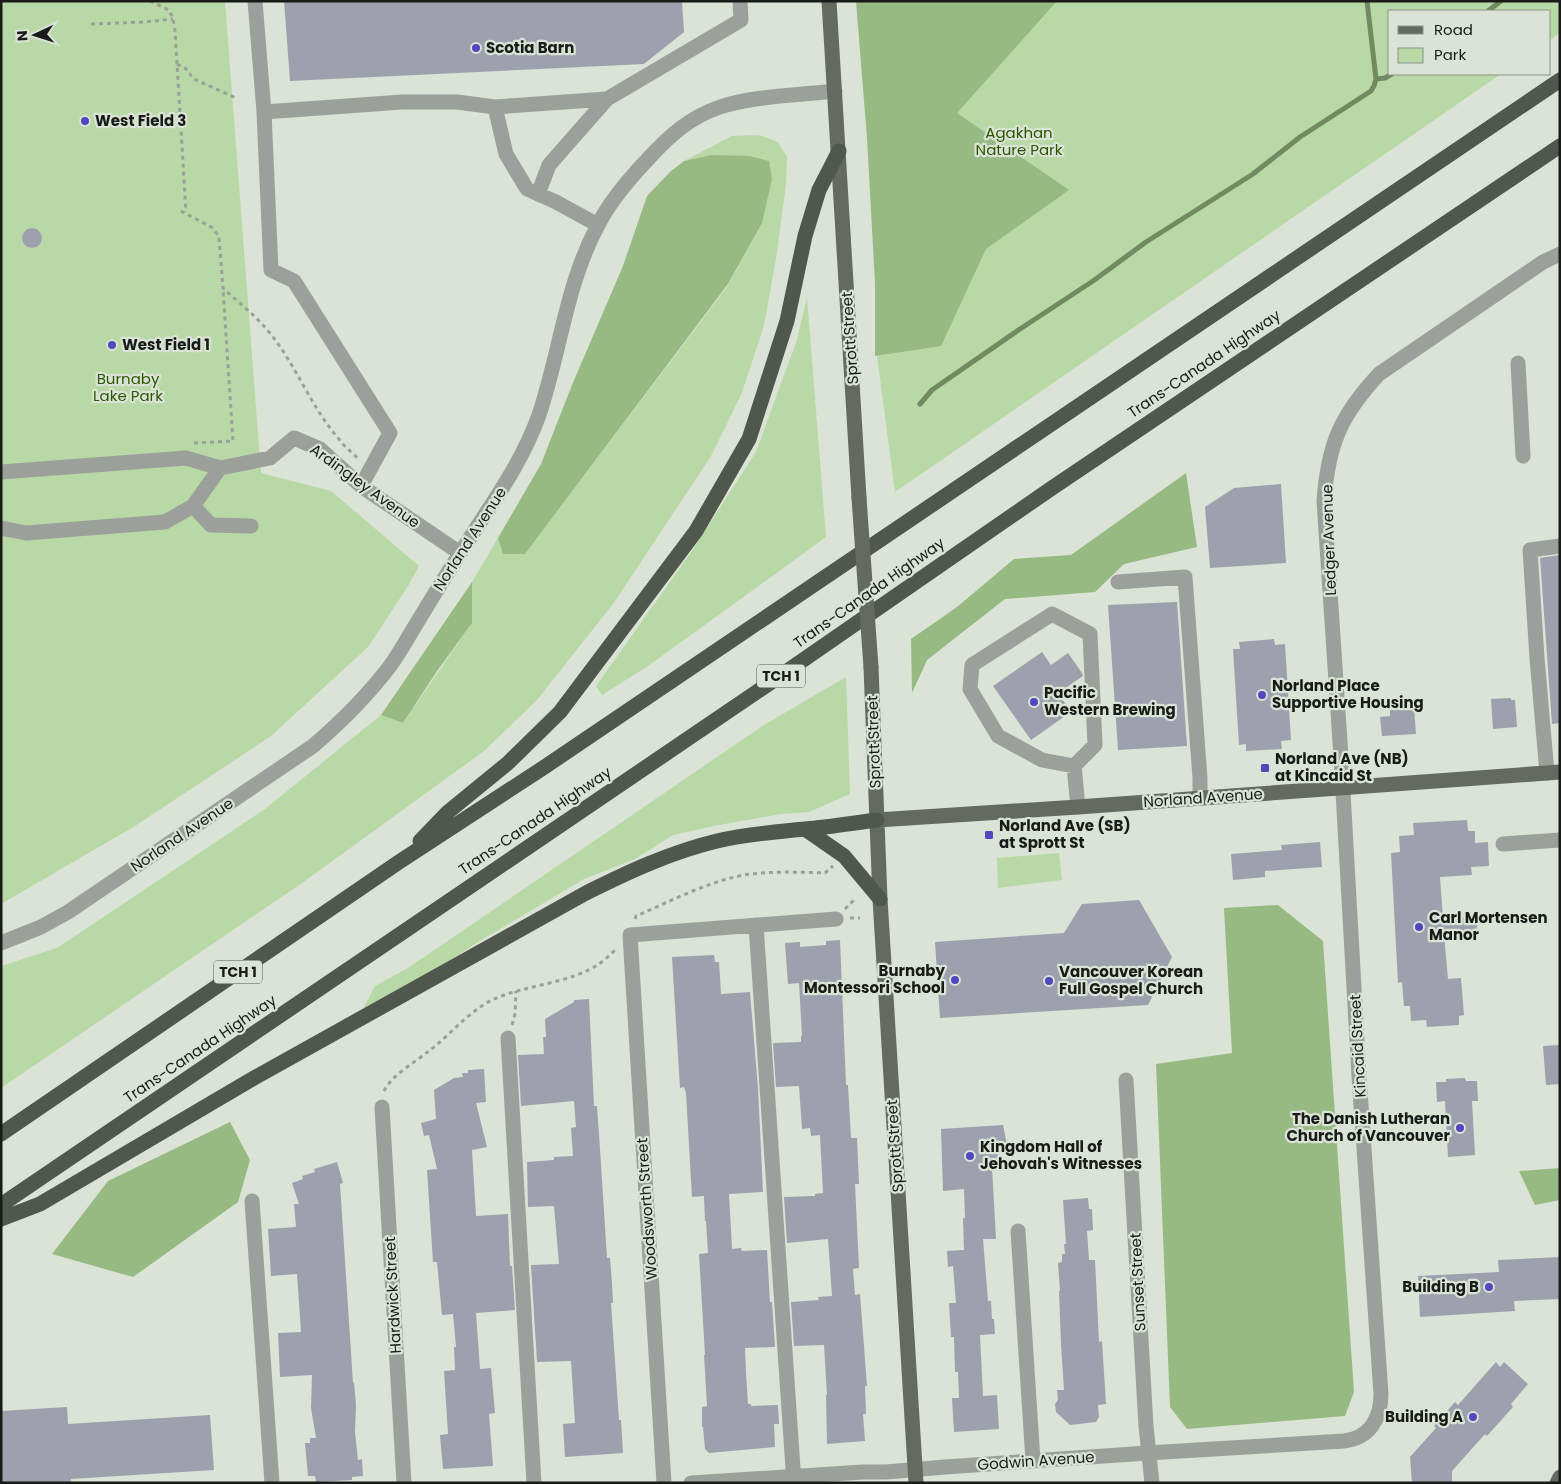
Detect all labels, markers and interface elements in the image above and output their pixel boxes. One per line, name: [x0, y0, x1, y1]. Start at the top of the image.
north arrow: [10, 10, 60, 60]
legend: [1388, 10, 1551, 75]
text: Road: [1434, 19, 1473, 40]
text: N: [12, 30, 32, 42]
place label: Scotia Barn: [486, 37, 574, 58]
marker: Scotia Barn: [470, 42, 482, 54]
text: Park: [1434, 44, 1466, 65]
place label: West Field 3: [95, 110, 186, 131]
marker: West Field 3: [79, 115, 91, 127]
park label: Agakhan Nature Park: [976, 122, 1063, 160]
street label: Sprott Street: [836, 291, 863, 385]
street label: Trans-Canada Highway: [1123, 304, 1285, 423]
place label: West Field 1: [122, 334, 210, 355]
marker: West Field 1: [106, 339, 118, 351]
park label: Burnaby Lake Park: [93, 368, 163, 406]
street label: Ardingley Avenue: [306, 439, 424, 533]
street label: Norland Avenue: [428, 483, 511, 595]
street label: Ledger Avenue: [1316, 484, 1341, 596]
street label: Trans-Canada Highway: [789, 532, 949, 653]
road number: TCH 1: [757, 664, 805, 688]
place label: Norland Place Supportive Housing: [1272, 675, 1424, 713]
place label: Pacific Western Brewing: [1044, 682, 1176, 720]
marker: Norland Place Supportive Housing: [1256, 689, 1268, 701]
street label: Sprott Street: [861, 695, 886, 789]
marker: Pacific Western Brewing: [1028, 696, 1040, 708]
place label: Norland Ave (NB) at Kincaid St: [1275, 748, 1409, 786]
street label: Trans-Canada Highway: [454, 761, 616, 880]
marker: Norland Ave (NB) at Kincaid St: [1259, 762, 1271, 774]
street label: Norland Avenue: [1143, 783, 1263, 812]
street label: Norland Avenue: [126, 792, 237, 877]
place label: Norland Ave (SB) at Sprott St: [999, 815, 1131, 853]
marker: Norland Ave (SB) at Sprott St: [983, 829, 995, 841]
place label: Carl Mortensen Manor: [1429, 907, 1548, 945]
marker: Carl Mortensen Manor: [1413, 921, 1425, 933]
road number: TCH 1: [214, 960, 262, 984]
place label: Burnaby Montessori School: [804, 960, 946, 998]
place label: Vancouver Korean Full Gospel Church: [1059, 961, 1203, 999]
marker: Burnaby Montessori School: [949, 974, 961, 986]
marker: Vancouver Korean Full Gospel Church: [1043, 975, 1055, 987]
street label: Trans-Canada Highway: [119, 989, 281, 1108]
street label: Kincaid Street: [1344, 994, 1371, 1098]
street label: Sprott Street: [881, 1099, 908, 1193]
place label: The Danish Lutheran Church of Vancouver: [1286, 1108, 1451, 1146]
marker: The Danish Lutheran Church of Vancouver: [1454, 1122, 1466, 1134]
place label: Kingdom Hall of Jehovah's Witnesses: [980, 1136, 1142, 1174]
street label: Woodsworth Street: [631, 1137, 662, 1281]
marker: Kingdom Hall of Jehovah's Witnesses: [964, 1150, 976, 1162]
street label: Sunset Street: [1124, 1232, 1151, 1332]
street label: Hardwick Street: [379, 1236, 406, 1354]
place label: Building B: [1402, 1276, 1479, 1297]
marker: Building B: [1483, 1281, 1495, 1293]
place label: Building A: [1385, 1406, 1463, 1427]
marker: Building A: [1467, 1411, 1479, 1423]
street label: Godwin Avenue: [977, 1446, 1095, 1475]

